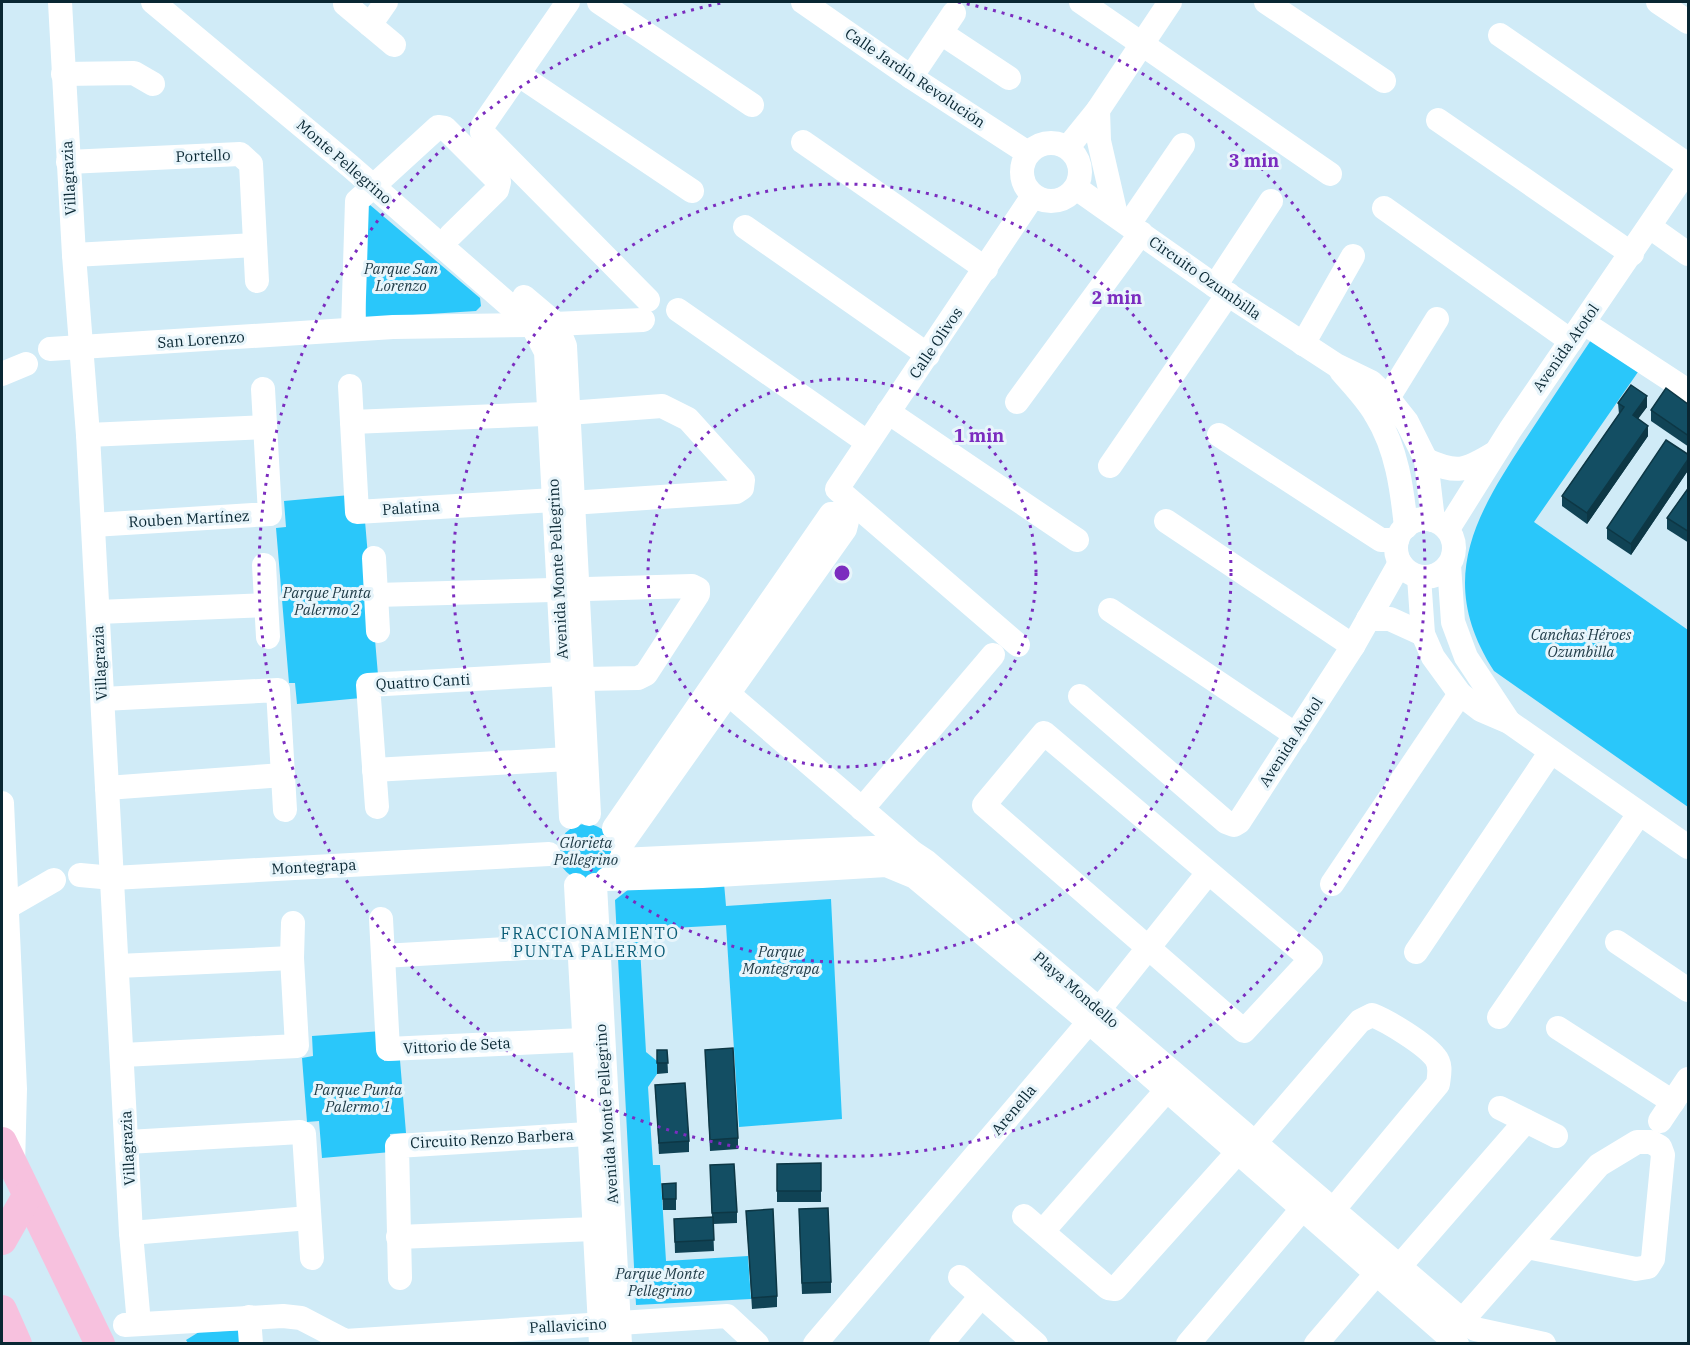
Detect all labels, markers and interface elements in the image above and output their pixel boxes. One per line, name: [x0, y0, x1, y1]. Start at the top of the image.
street label: Calle Jardín Revolución: [841, 23, 989, 132]
street label: Monte Pellegrino: [293, 115, 396, 208]
street label: Villagrazia: [57, 140, 80, 216]
street label: Portello: [175, 145, 231, 166]
text: 3 min: [1229, 149, 1279, 172]
street label: Circuito Ozumbilla: [1145, 232, 1265, 323]
park label: Parque San Lorenzo: [363, 259, 439, 295]
text: 2 min: [1092, 286, 1142, 309]
street label: Avenida Atotol: [1528, 300, 1603, 395]
street label: Calle Olivos: [905, 303, 966, 382]
street label: San Lorenzo: [157, 327, 245, 352]
text: 1 min: [954, 424, 1004, 447]
street label: Avenida Monte Pellegrino: [543, 478, 572, 660]
street label: Palatina: [382, 496, 440, 519]
street label: Rouben Martínez: [128, 506, 250, 531]
centre of rings: [832, 563, 852, 583]
park label: Parque Punta Palermo 2: [282, 583, 372, 619]
street label: Villagrazia: [88, 625, 111, 701]
park label: Canchas Héroes Ozumbilla: [1531, 625, 1632, 661]
street label: Quattro Canti: [375, 670, 471, 693]
street label: Avenida Atotol: [1255, 693, 1327, 790]
park label: Glorieta Pellegrino: [553, 833, 618, 869]
street label: Montegrapa: [271, 855, 357, 878]
district label: FRACCIONAMIENTO PUNTA PALERMO: [501, 923, 679, 961]
park label: Parque Montegrapa: [741, 942, 821, 978]
street label: Playa Mondello: [1030, 947, 1123, 1032]
street label: Avenida Monte Pellegrino: [591, 1023, 622, 1205]
street label: Vittorio de Seta: [403, 1033, 511, 1058]
park label: Parque Punta Palermo 1: [313, 1080, 403, 1116]
street label: Arenella: [987, 1081, 1040, 1139]
street label: Villagrazia: [116, 1110, 139, 1186]
street label: Circuito Renzo Barbera: [410, 1125, 574, 1152]
park label: Parque Monte Pellegrino: [614, 1264, 705, 1300]
street label: Pallavicino: [529, 1314, 607, 1337]

